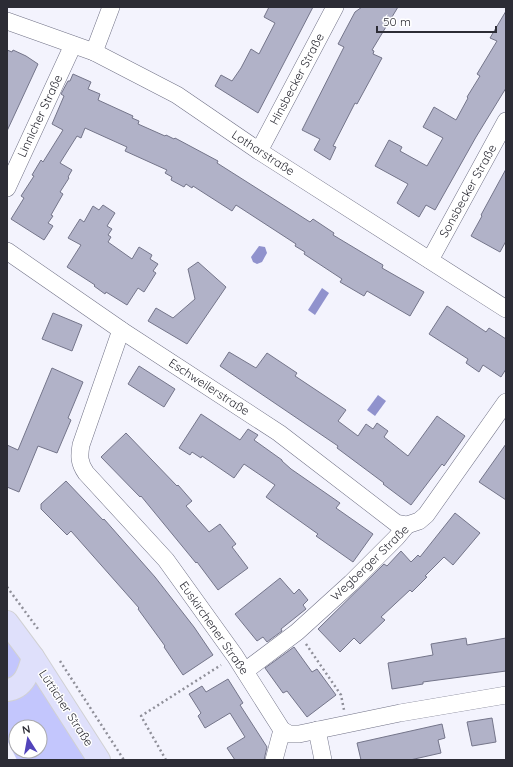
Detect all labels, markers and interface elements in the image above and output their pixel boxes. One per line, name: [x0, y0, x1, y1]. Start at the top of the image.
scale bar: [377, 8, 496, 34]
text: 50 m: [383, 14, 411, 29]
street label: Hinsbecker Straße: [266, 30, 327, 127]
street label: Linnicher Straße: [14, 72, 65, 160]
street label: Lotharstraße: [229, 127, 298, 179]
street label: Sonsbecker Straße: [436, 141, 500, 240]
street label: Eschweilerstraße: [166, 355, 253, 418]
street label: Wegberger Straße: [328, 521, 412, 604]
street label: Euskirchener Straße: [177, 578, 252, 677]
street label: Lütticher Straße: [36, 667, 97, 749]
north arrow: [8, 719, 48, 759]
text: N: [21, 722, 31, 737]

